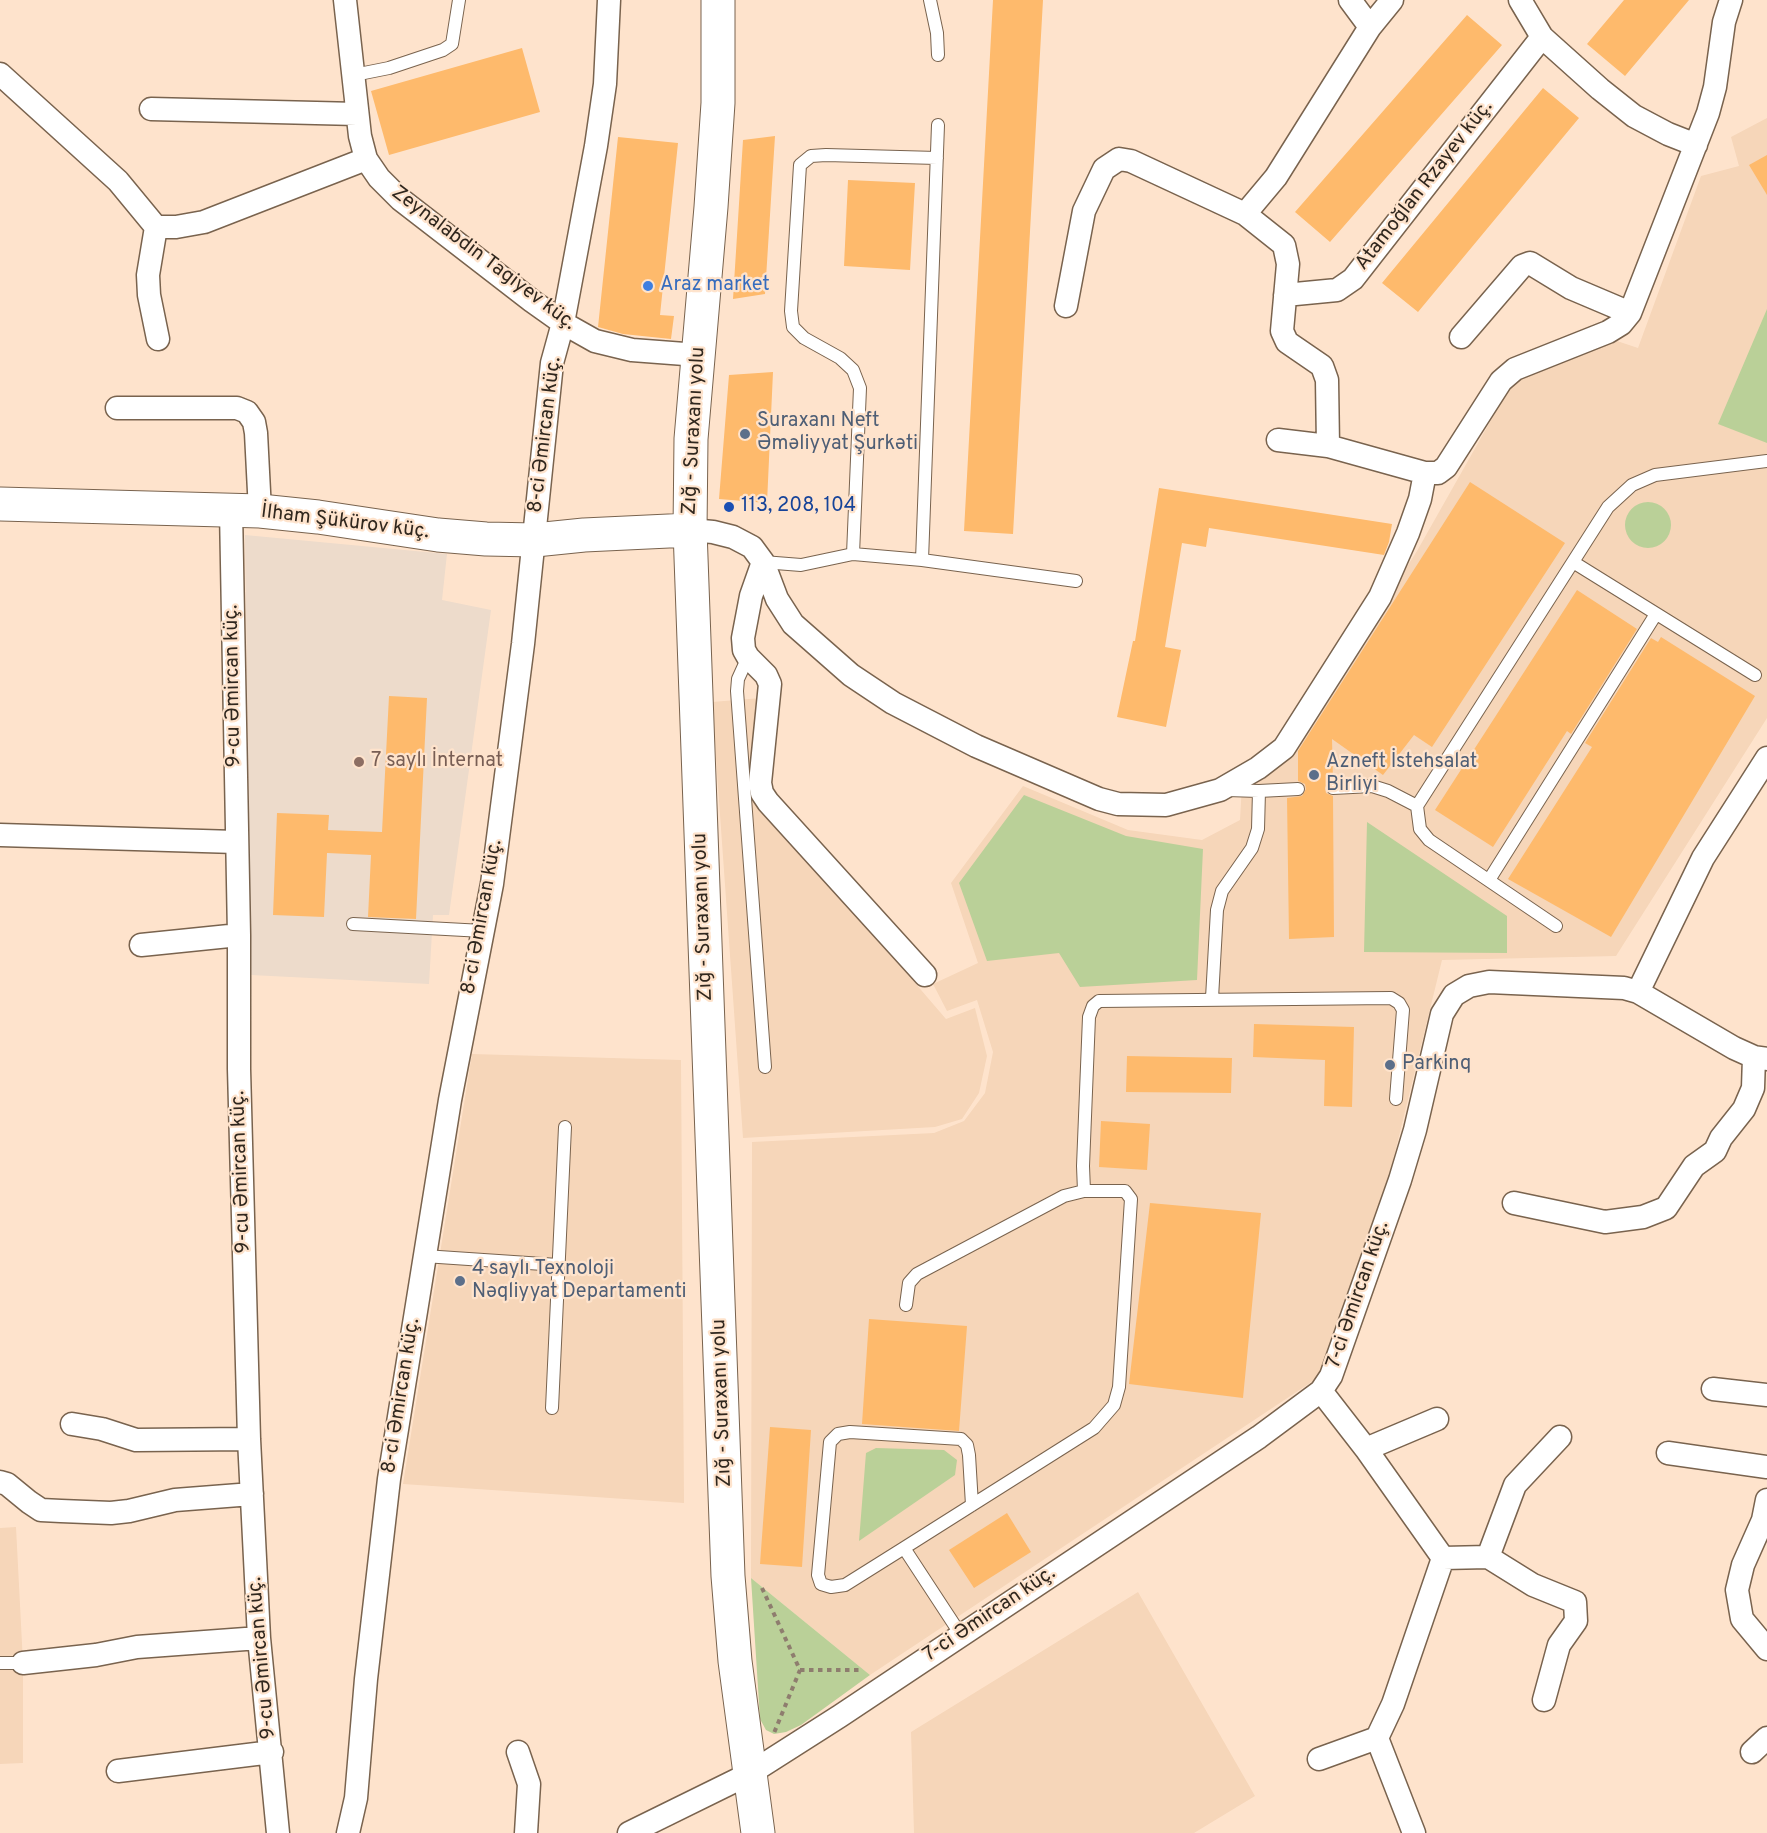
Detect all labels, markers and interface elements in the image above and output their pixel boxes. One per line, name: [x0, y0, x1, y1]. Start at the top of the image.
street label: Atamoğlan Rzayev küç.: [1351, 96, 1499, 276]
street label: Zeynalabdin Tagiyev küç.: [386, 182, 580, 336]
place label: Araz market: [660, 274, 770, 298]
marker: Araz market: [641, 279, 655, 293]
street label: Zığ - Suraxanı yolu: [679, 346, 711, 516]
street label: 8-ci Əmircan küç.: [525, 356, 567, 514]
place label: Suraxanı Neft Əməliyyat Şurkəti: [757, 410, 918, 457]
marker: Suraxanı Neft Əməliyyat Şurkəti: [738, 427, 752, 441]
place label: 113, 208, 104: [741, 495, 856, 519]
marker: 113, 208, 104: [722, 500, 736, 514]
street label: İlham Şükürov küç.: [260, 501, 430, 545]
street label: 9-cu Əmircan küç.: [221, 604, 247, 768]
place label: 7 saylı İnternat: [371, 750, 503, 774]
place label: Azneft İstehsalat Birliyi: [1326, 751, 1477, 798]
marker: 7 saylı İnternat: [352, 755, 366, 769]
marker: Azneft İstehsalat Birliyi: [1307, 768, 1321, 782]
street label: Zığ - Suraxanı yolu: [689, 832, 719, 1002]
street label: 8-ci Əmircan küç.: [458, 838, 508, 996]
place label: Parkinq: [1402, 1053, 1471, 1077]
marker: Parkinq: [1383, 1058, 1397, 1072]
street label: 9-cu Əmircan küç.: [227, 1090, 257, 1254]
street label: 7-ci Əmircan küç.: [1323, 1218, 1395, 1372]
place label: 4 saylı Texnoloji Nəqliyyat Departamenti: [472, 1258, 687, 1305]
marker: 4 saylı Texnoloji Nəqliyyat Departamenti: [453, 1274, 467, 1288]
street label: 8-ci Əmircan küç.: [378, 1317, 426, 1475]
street label: Zığ - Suraxanı yolu: [708, 1318, 738, 1488]
street label: 7-ci Əmircan küç.: [919, 1562, 1061, 1668]
street label: 9-cu Əmircan küç.: [244, 1576, 282, 1740]

